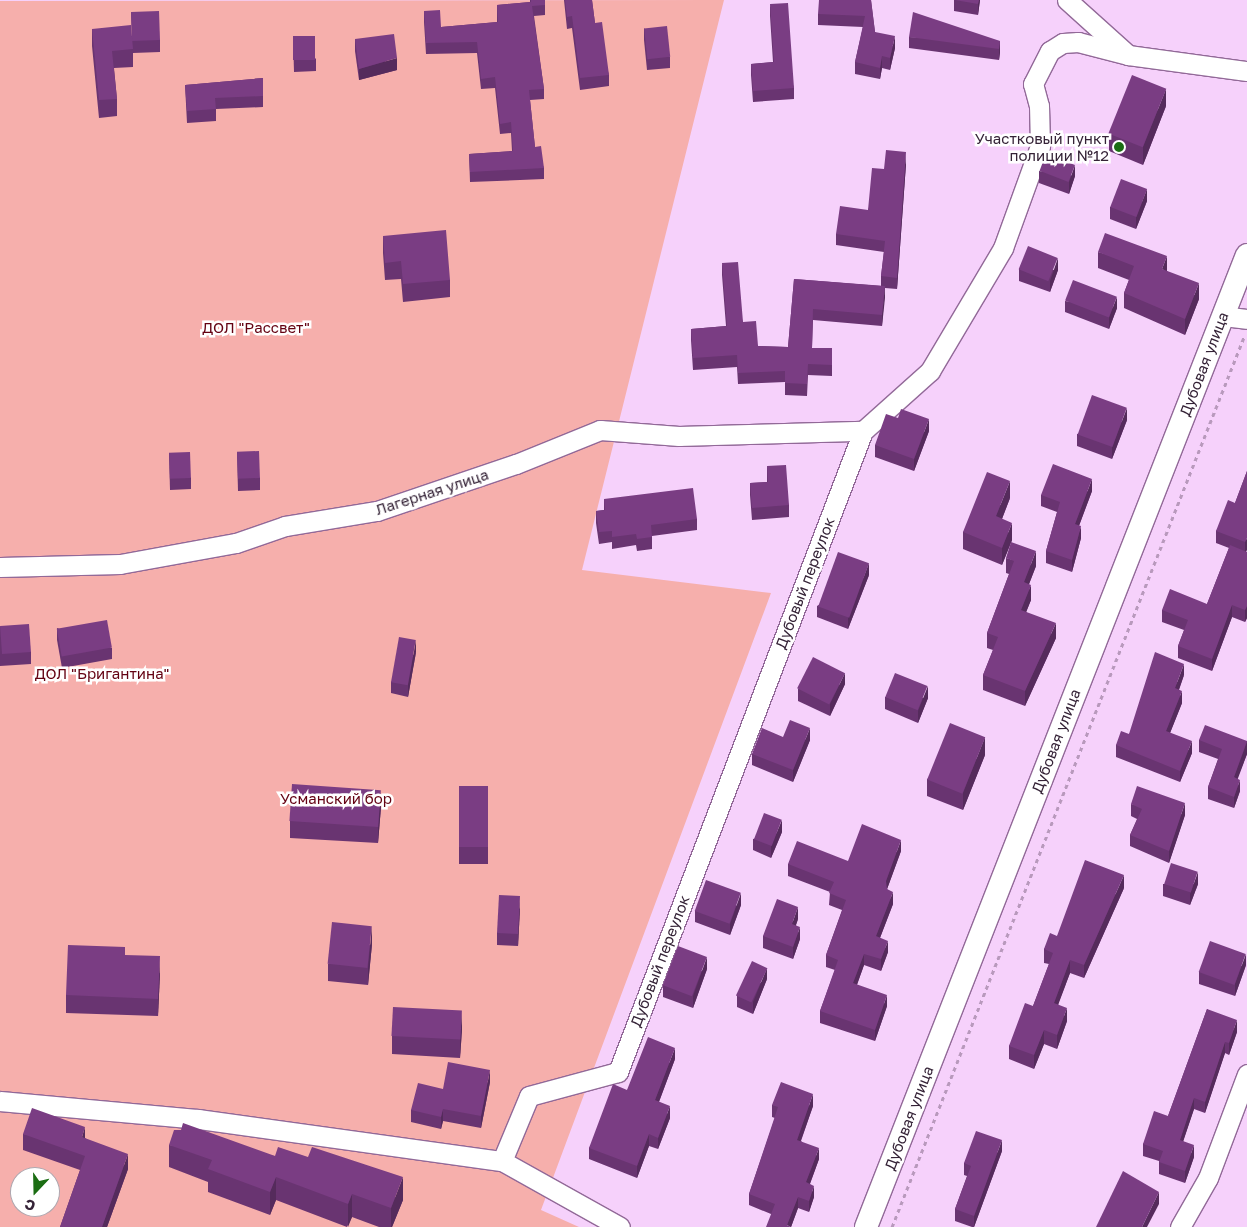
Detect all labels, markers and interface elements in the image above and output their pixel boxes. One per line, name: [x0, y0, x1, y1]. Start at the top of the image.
place label: Участковый пункт полиции №12: [975, 129, 1109, 164]
marker: Участковый пункт полиции №12: [1113, 141, 1125, 153]
street label: Дубовая улица: [1176, 309, 1232, 419]
park label: ДОЛ "Рассвет": [202, 319, 310, 337]
street label: Лагерная улица: [373, 465, 491, 519]
street label: Дубовый переулок: [772, 515, 838, 651]
park label: ДОЛ "Бригантина": [35, 665, 169, 683]
street label: Дубовая улица: [1028, 686, 1084, 796]
park label: Усманский бор: [280, 790, 392, 808]
street label: Дубовый переулок: [627, 893, 693, 1029]
street label: Дубовая улица: [881, 1063, 937, 1173]
north arrow: [10, 1167, 60, 1217]
text: С: [22, 1196, 38, 1215]

